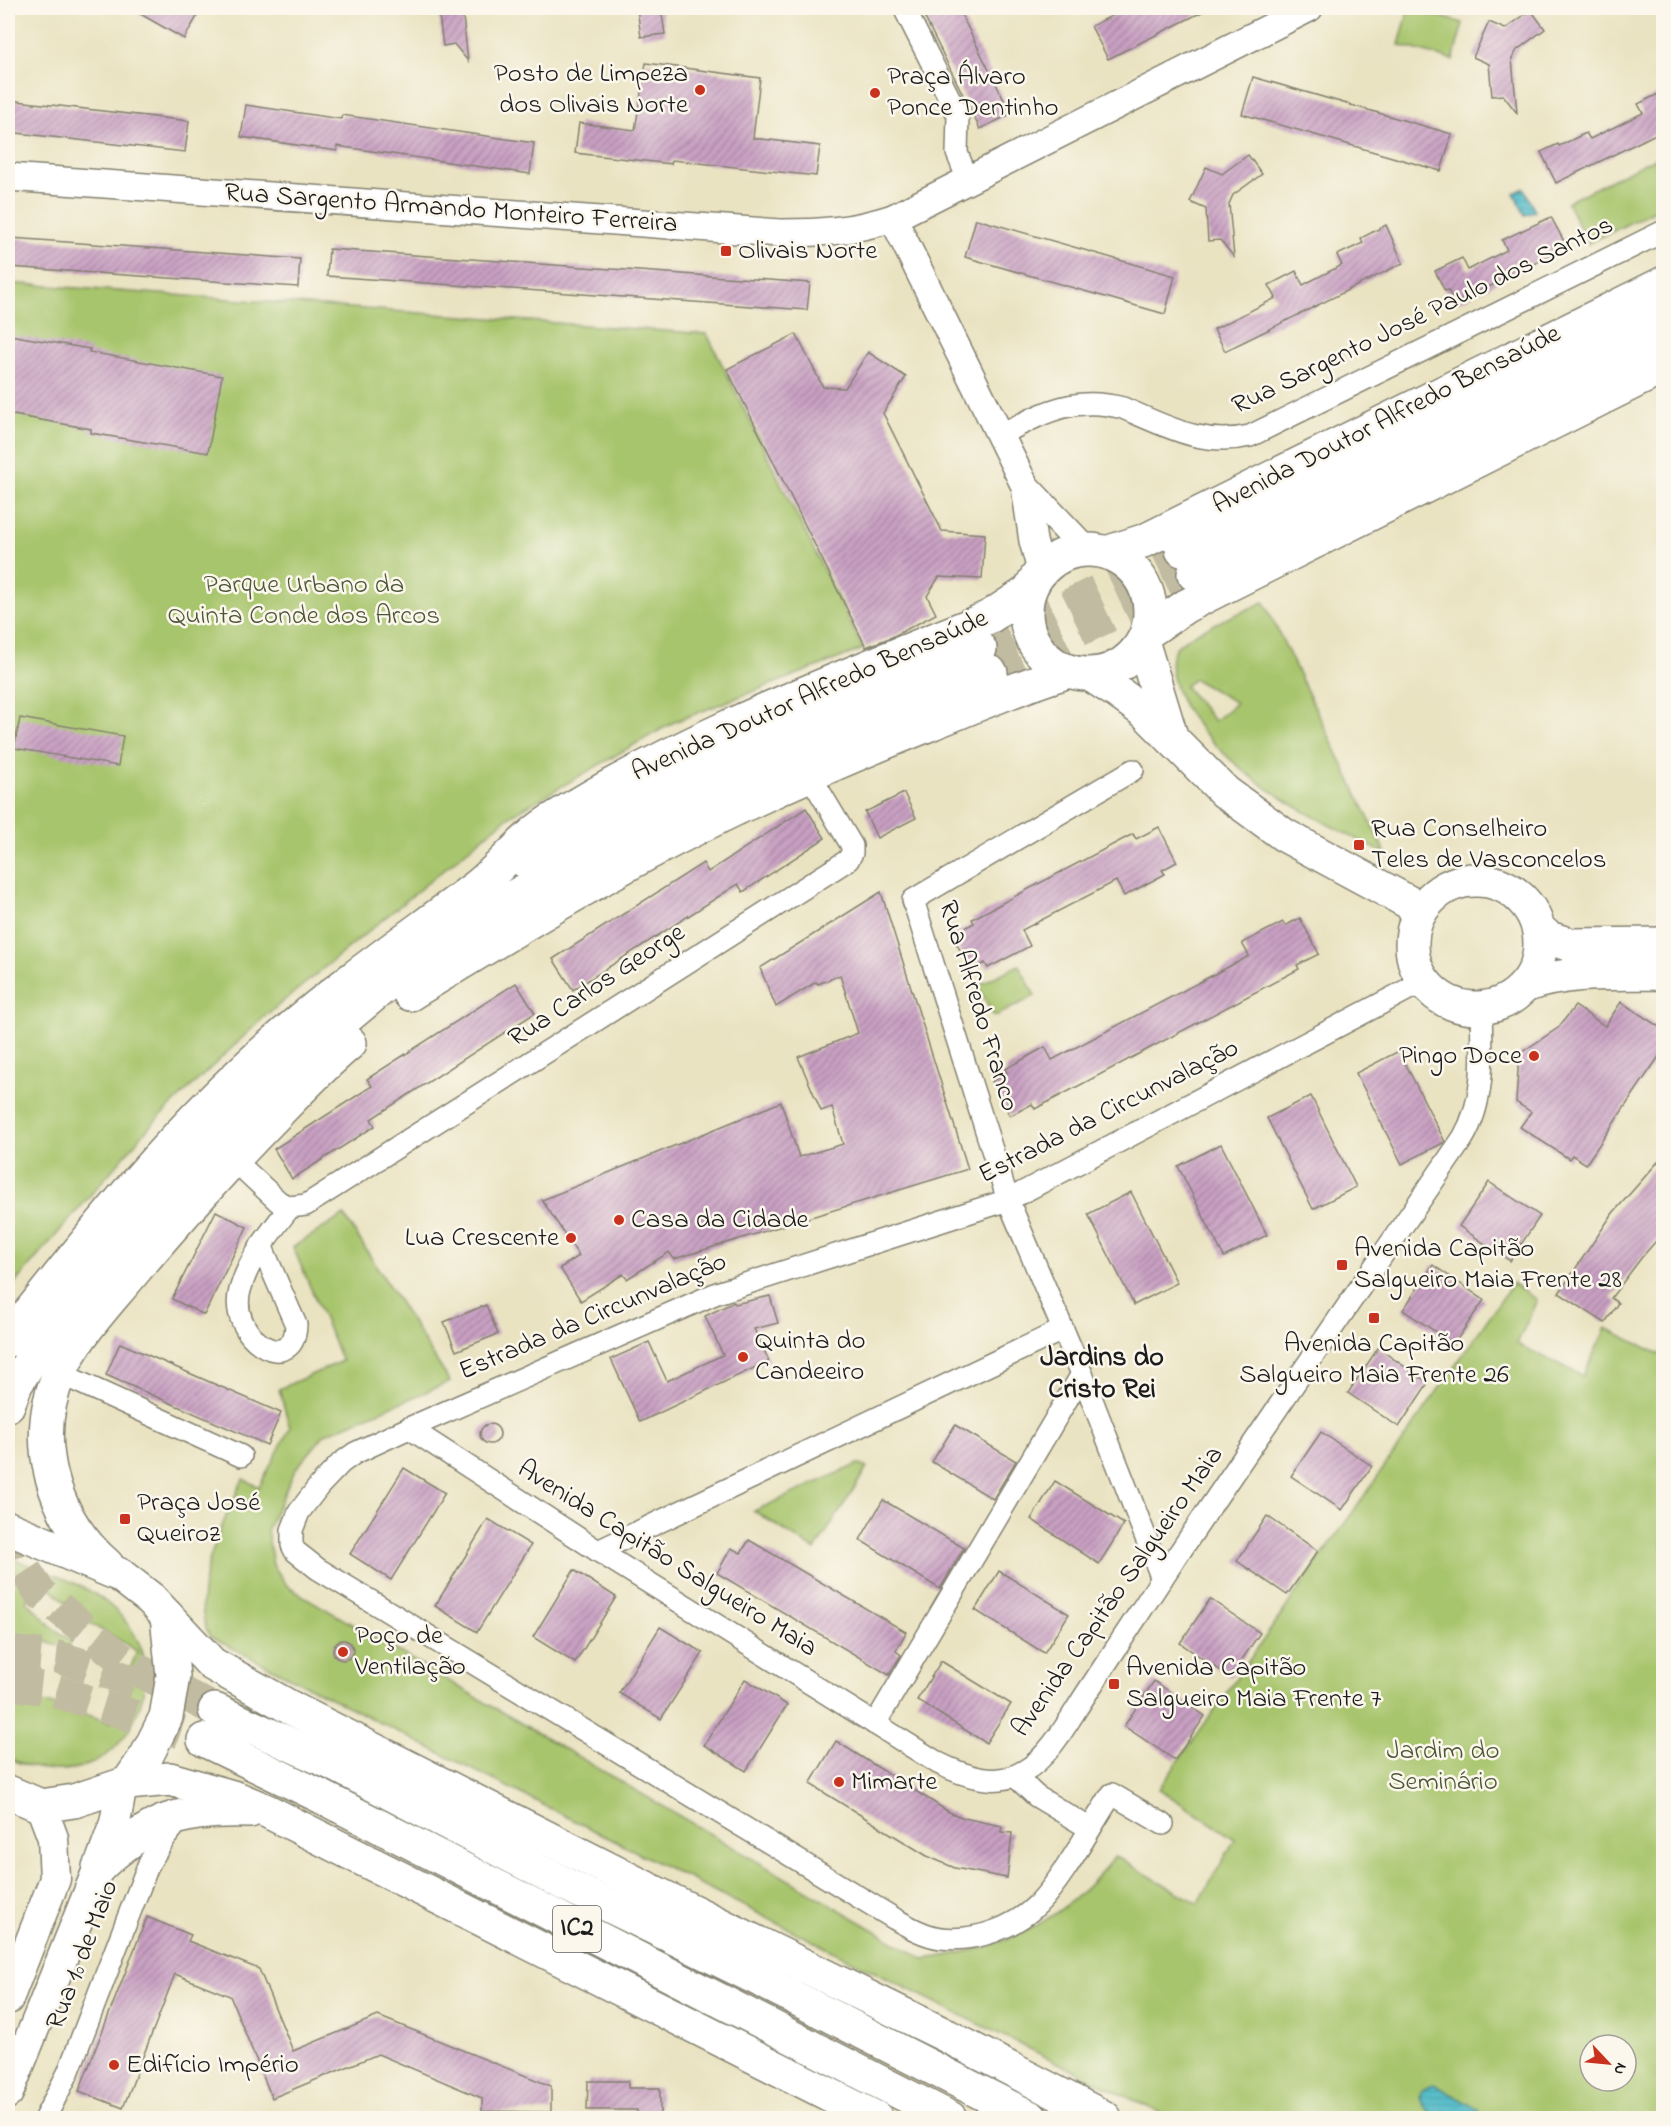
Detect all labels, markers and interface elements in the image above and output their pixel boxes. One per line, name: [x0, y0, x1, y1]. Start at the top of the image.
place label: Posto de Limpeza dos Olivais Norte: [494, 55, 689, 125]
place label: Praça Álvaro Ponce Dentinho: [887, 58, 1059, 128]
marker: Posto de Limpeza dos Olivais Norte: [693, 83, 707, 97]
marker: Praça Álvaro Ponce Dentinho: [868, 86, 882, 100]
street label: Rua Sargento Armando Monteiro Ferreira: [223, 174, 679, 244]
street label: Rua Sargento José Paulo dos Santos: [1226, 206, 1620, 426]
place label: Olivais Norte: [738, 232, 878, 271]
marker: Olivais Norte: [719, 244, 733, 258]
street label: Avenida Doutor Alfredo Bensaúde: [1206, 315, 1569, 525]
park label: Parque Urbano da Quinta Conde dos Arcos: [168, 566, 440, 636]
street label: Avenida Doutor Alfredo Bensaúde: [626, 599, 995, 792]
place label: Rua Conselheiro Teles de Vasconcelos: [1371, 810, 1606, 880]
marker: Rua Conselheiro Teles de Vasconcelos: [1352, 838, 1366, 852]
street label: Rua Alfredo Franco: [927, 896, 1029, 1116]
street label: Rua Carlos George: [501, 914, 694, 1058]
street label: Estrada da Circunvalação: [972, 1029, 1246, 1195]
place label: Pingo Doce: [1399, 1037, 1523, 1076]
marker: Pingo Doce: [1527, 1049, 1541, 1063]
place label: Casa da Cidade: [631, 1201, 810, 1240]
marker: Casa da Cidade: [612, 1213, 626, 1227]
place label: Lua Crescente: [405, 1219, 560, 1258]
place label: Avenida Capitão Salgueiro Maia Frente 28: [1354, 1230, 1622, 1300]
marker: Lua Crescente: [564, 1231, 578, 1245]
street label: Estrada da Circunvalação: [453, 1243, 733, 1391]
marker: Avenida Capitão Salgueiro Maia Frente 28: [1335, 1258, 1349, 1272]
marker: Avenida Capitão Salgueiro Maia Frente 26: [1367, 1311, 1381, 1325]
place label: Quinta do Candeeiro: [755, 1322, 866, 1392]
place label: Avenida Capitão Salgueiro Maia Frente 26: [1239, 1325, 1509, 1395]
district label: Jardins do Cristo Rei: [1040, 1338, 1164, 1411]
marker: Quinta do Candeeiro: [736, 1350, 750, 1364]
street label: Avenida Capitão Salgueiro Maia: [1002, 1438, 1234, 1746]
street label: Avenida Capitão Salgueiro Maia: [509, 1450, 825, 1668]
place label: Praça José Queiroz: [137, 1484, 261, 1554]
marker: Praça José Queiroz: [118, 1512, 132, 1526]
place label: Poço de Ventilação: [354, 1617, 466, 1687]
marker: Poço de Ventilação: [336, 1645, 350, 1659]
place label: Avenida Capitão Salgueiro Maia Frente 7: [1126, 1649, 1381, 1719]
marker: Avenida Capitão Salgueiro Maia Frente 7: [1107, 1677, 1121, 1691]
park label: Jardim do Seminário: [1386, 1732, 1500, 1802]
place label: Mimarte: [851, 1763, 938, 1802]
marker: Mimarte: [832, 1775, 846, 1789]
street label: Rua 1º de Maio: [37, 1874, 129, 2036]
road number: IC2: [553, 1906, 601, 1952]
north arrow: [1578, 2033, 1638, 2093]
place label: Edifício Império: [126, 2046, 299, 2085]
marker: Edifício Império: [107, 2058, 121, 2072]
text: N: [1606, 2059, 1633, 2079]

